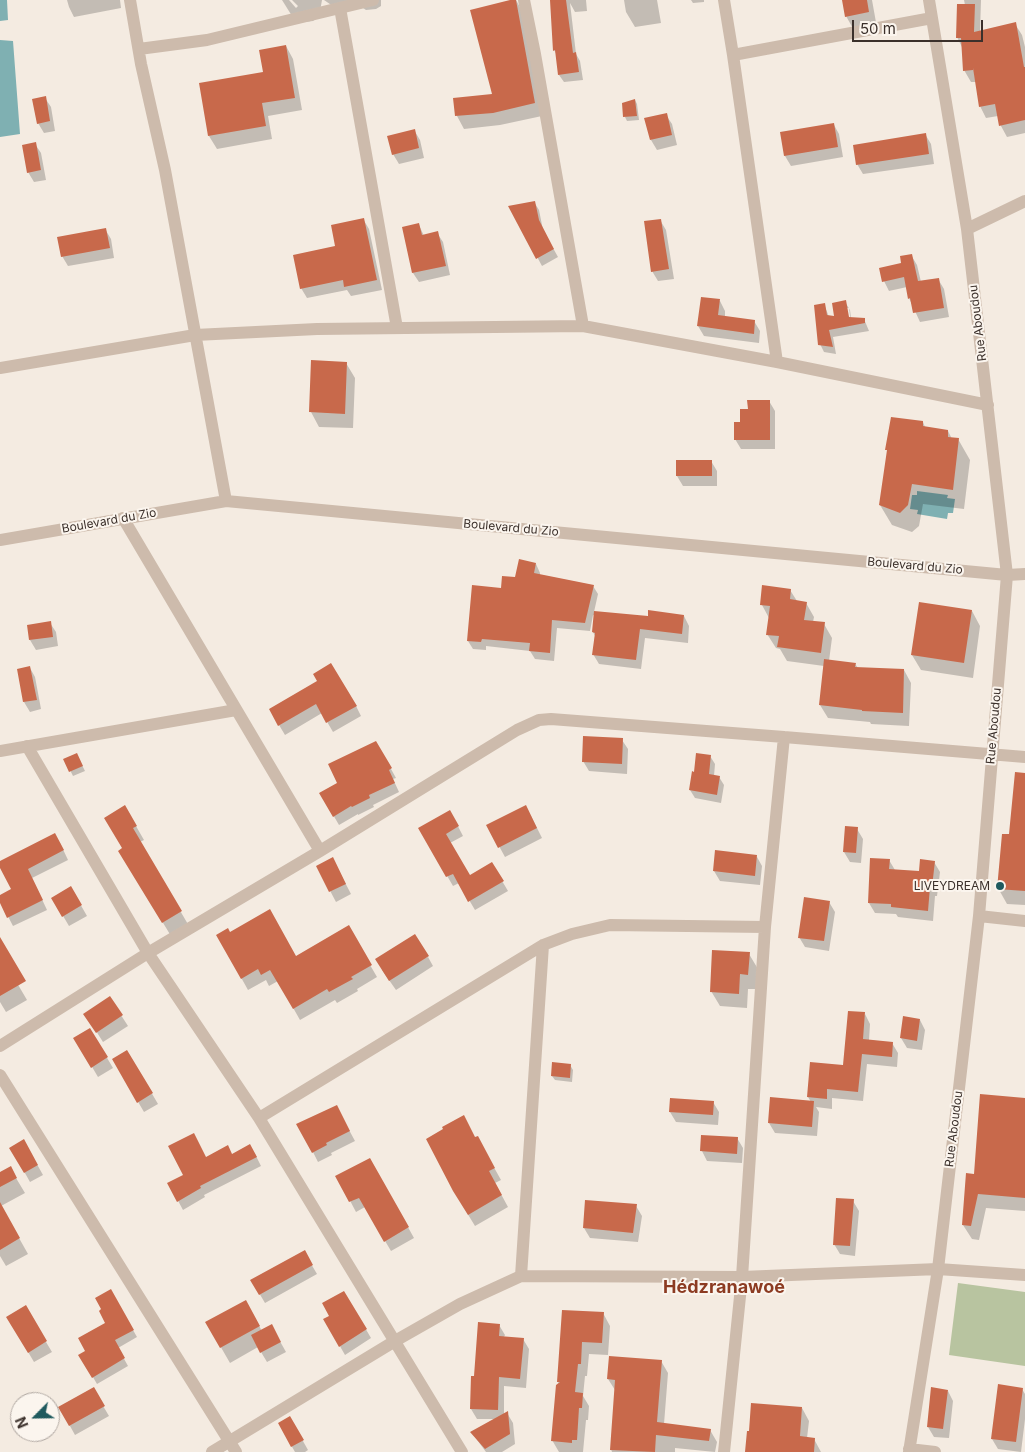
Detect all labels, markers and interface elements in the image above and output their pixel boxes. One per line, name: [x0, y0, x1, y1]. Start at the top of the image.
scale bar: [855, 10, 986, 42]
text: 50 m: [860, 19, 896, 38]
street label: Rue Aboudou: [966, 284, 990, 362]
street label: Boulevard du Zio: [61, 506, 157, 536]
street label: Boulevard du Zio: [463, 517, 559, 539]
street label: Boulevard du Zio: [867, 555, 963, 577]
street label: Rue Aboudou: [983, 687, 1005, 765]
place label: LIVEYDREAM: [914, 879, 990, 893]
marker: LIVEYDREAM: [994, 880, 1006, 892]
street label: Rue Aboudou: [942, 1090, 966, 1168]
district label: Hédzranawoé: [663, 1277, 785, 1299]
north arrow: [10, 1392, 60, 1442]
text: N: [12, 1414, 32, 1431]

